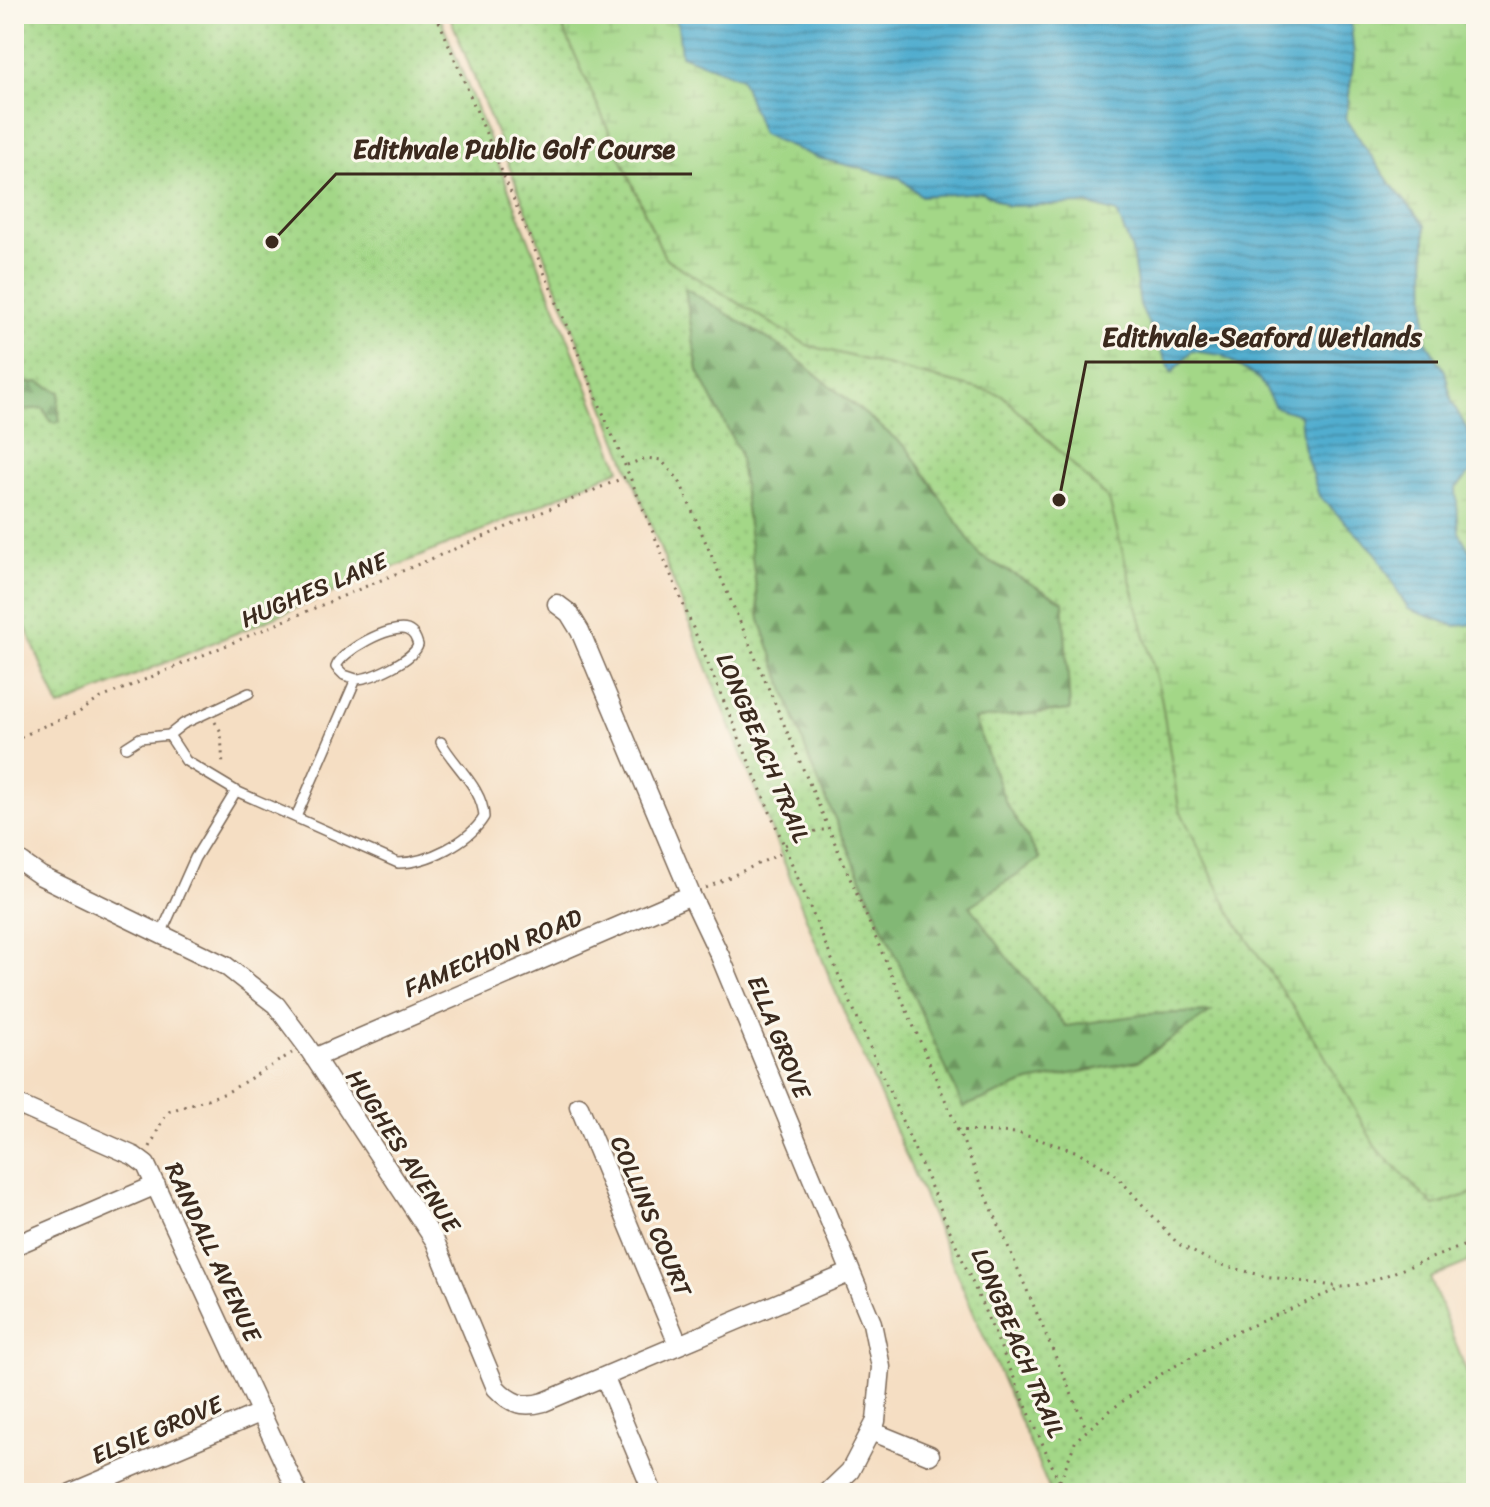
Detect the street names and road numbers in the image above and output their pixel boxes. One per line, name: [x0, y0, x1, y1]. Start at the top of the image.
street label: HUGHES LANE: [234, 539, 396, 640]
street label: LONGBEACH TRAIL: [704, 646, 822, 850]
street label: FAMECHON ROAD: [397, 896, 590, 1010]
street label: ELLA GROVE: [735, 969, 823, 1107]
street label: HUGHES AVENUE: [334, 1061, 473, 1243]
street label: COLLINS COURT: [598, 1129, 704, 1304]
street label: RANDALL AVENUE: [153, 1155, 274, 1350]
street label: LONGBEACH TRAIL: [959, 1241, 1077, 1445]
street label: ELSIE GROVE: [85, 1383, 231, 1477]

